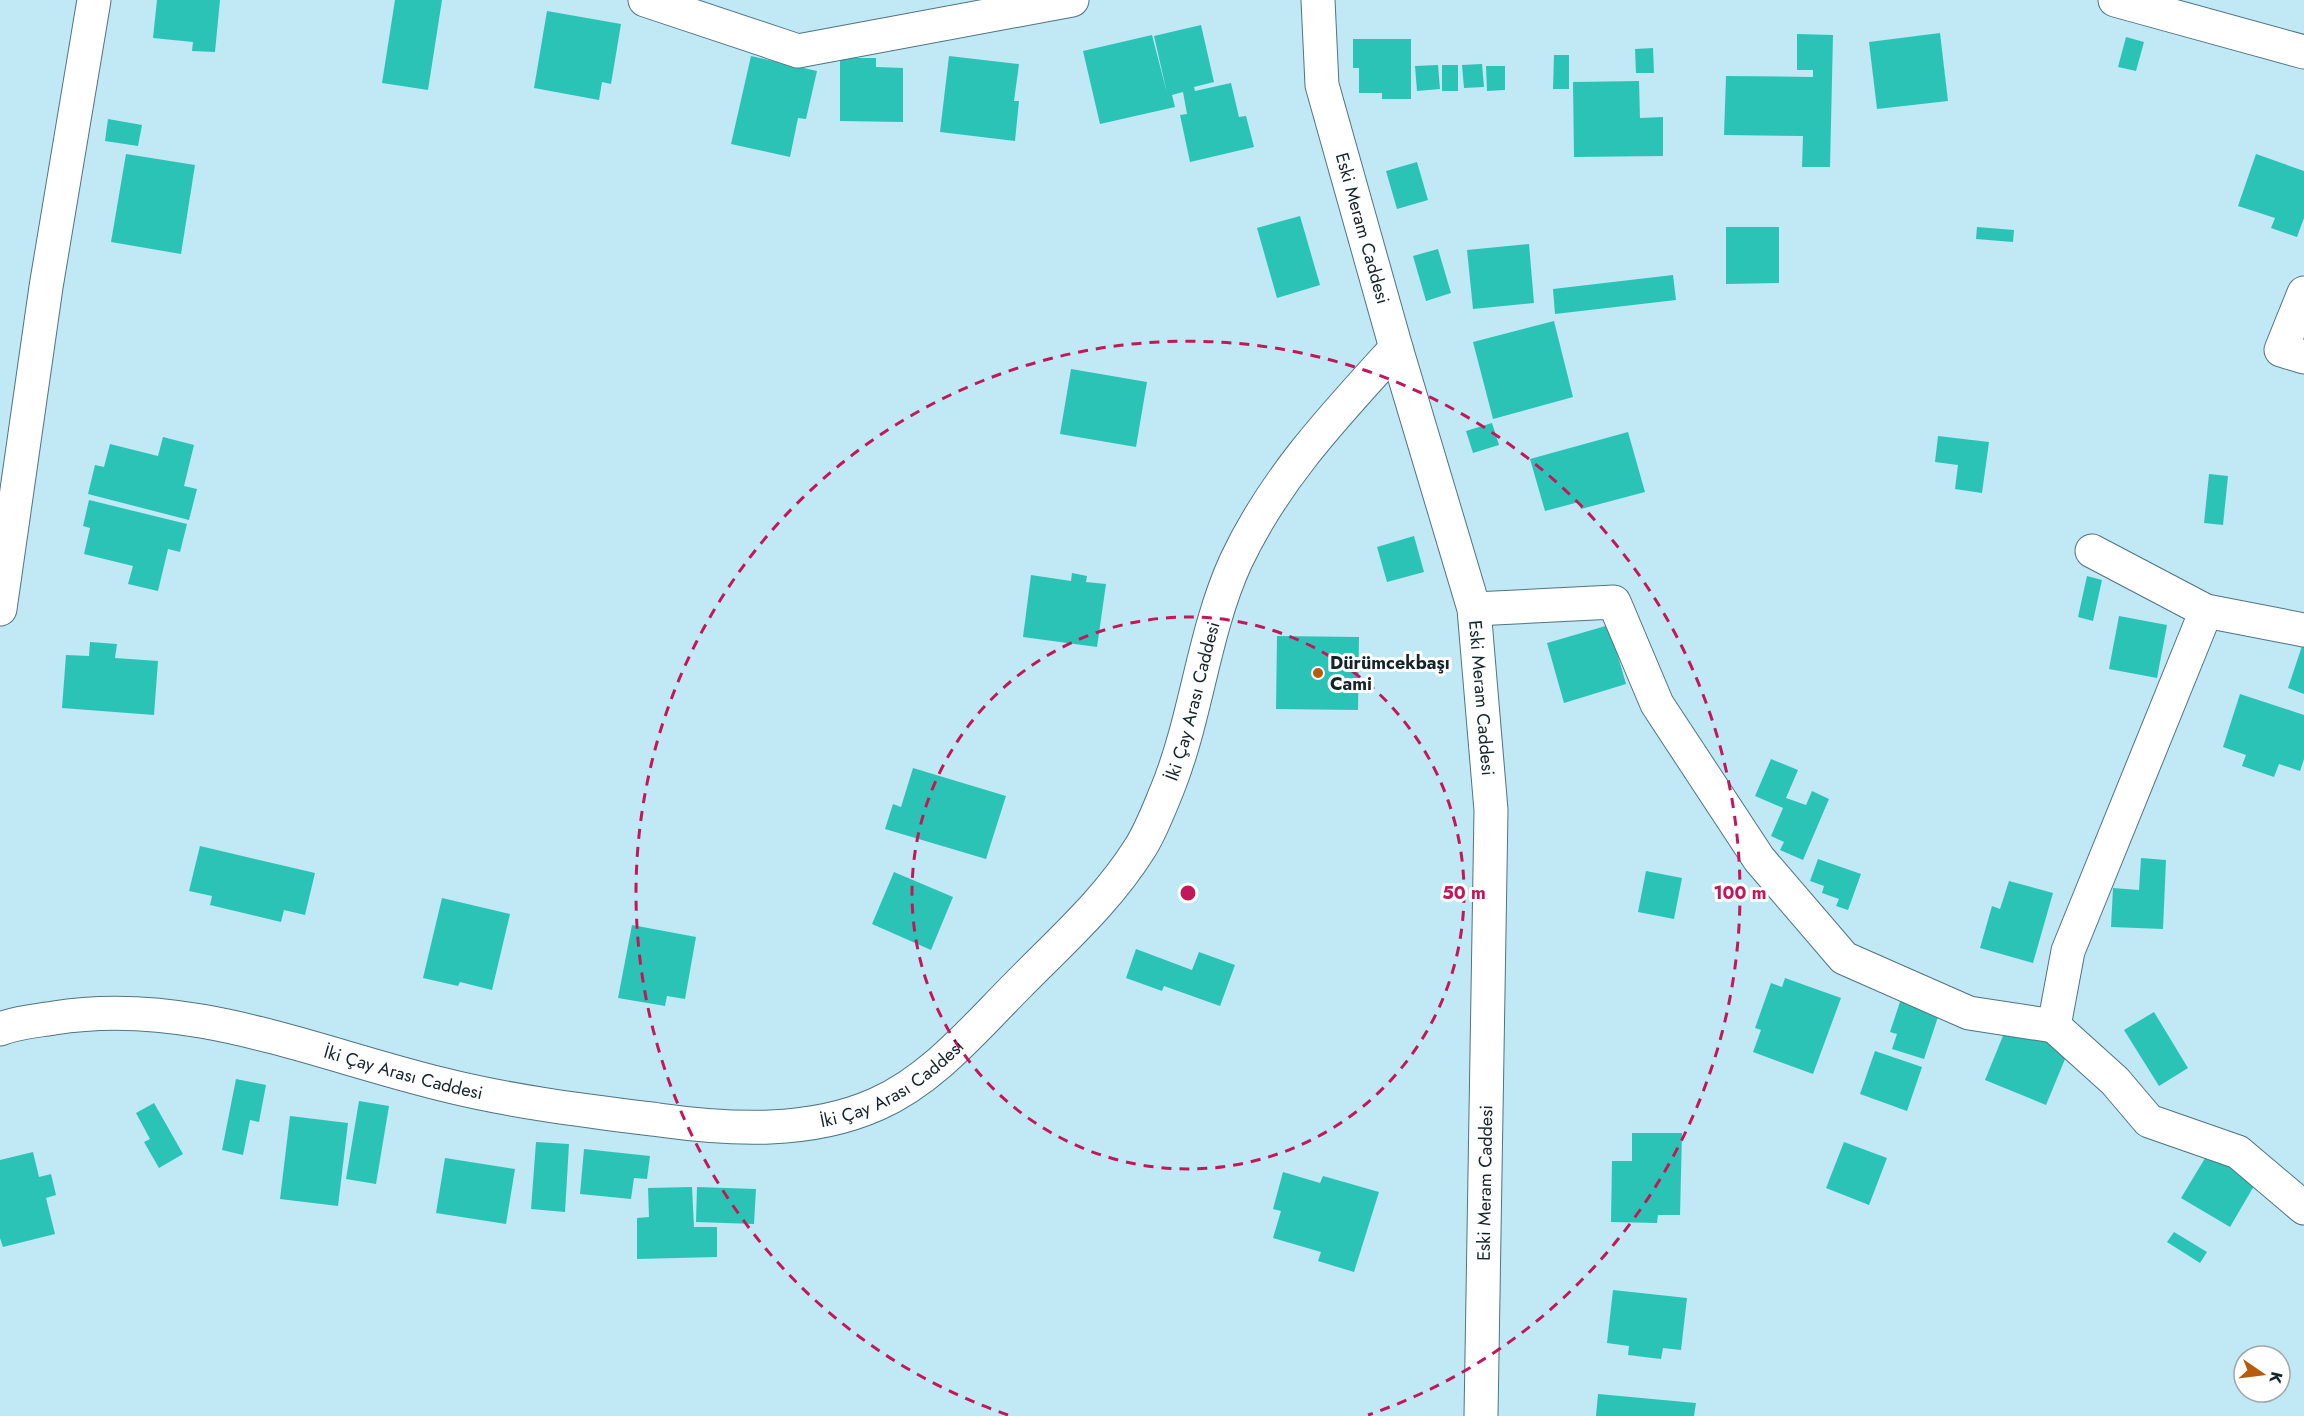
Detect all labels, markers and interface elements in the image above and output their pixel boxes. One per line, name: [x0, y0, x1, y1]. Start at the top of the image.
street label: Eski Meram Caddesi: [1329, 150, 1396, 307]
street label: İki Çay Arası Caddesi: [1159, 619, 1226, 784]
street label: Eski Meram Caddesi: [1462, 619, 1501, 777]
place label: Dürümcekbaşı Cami: [1330, 650, 1450, 697]
marker: Dürümcekbaşı Cami: [1311, 666, 1325, 680]
text: 50 m: [1442, 880, 1486, 906]
text: 100 m: [1713, 880, 1767, 906]
centre of rings: [1178, 883, 1198, 903]
street label: İki Çay Arası Caddesi: [818, 1034, 970, 1134]
street label: İki Çay Arası Caddesi: [321, 1039, 485, 1106]
street label: Eski Meram Caddesi: [1471, 1105, 1499, 1261]
north arrow: [2232, 1344, 2292, 1404]
text: K: [2263, 1369, 2289, 1387]

